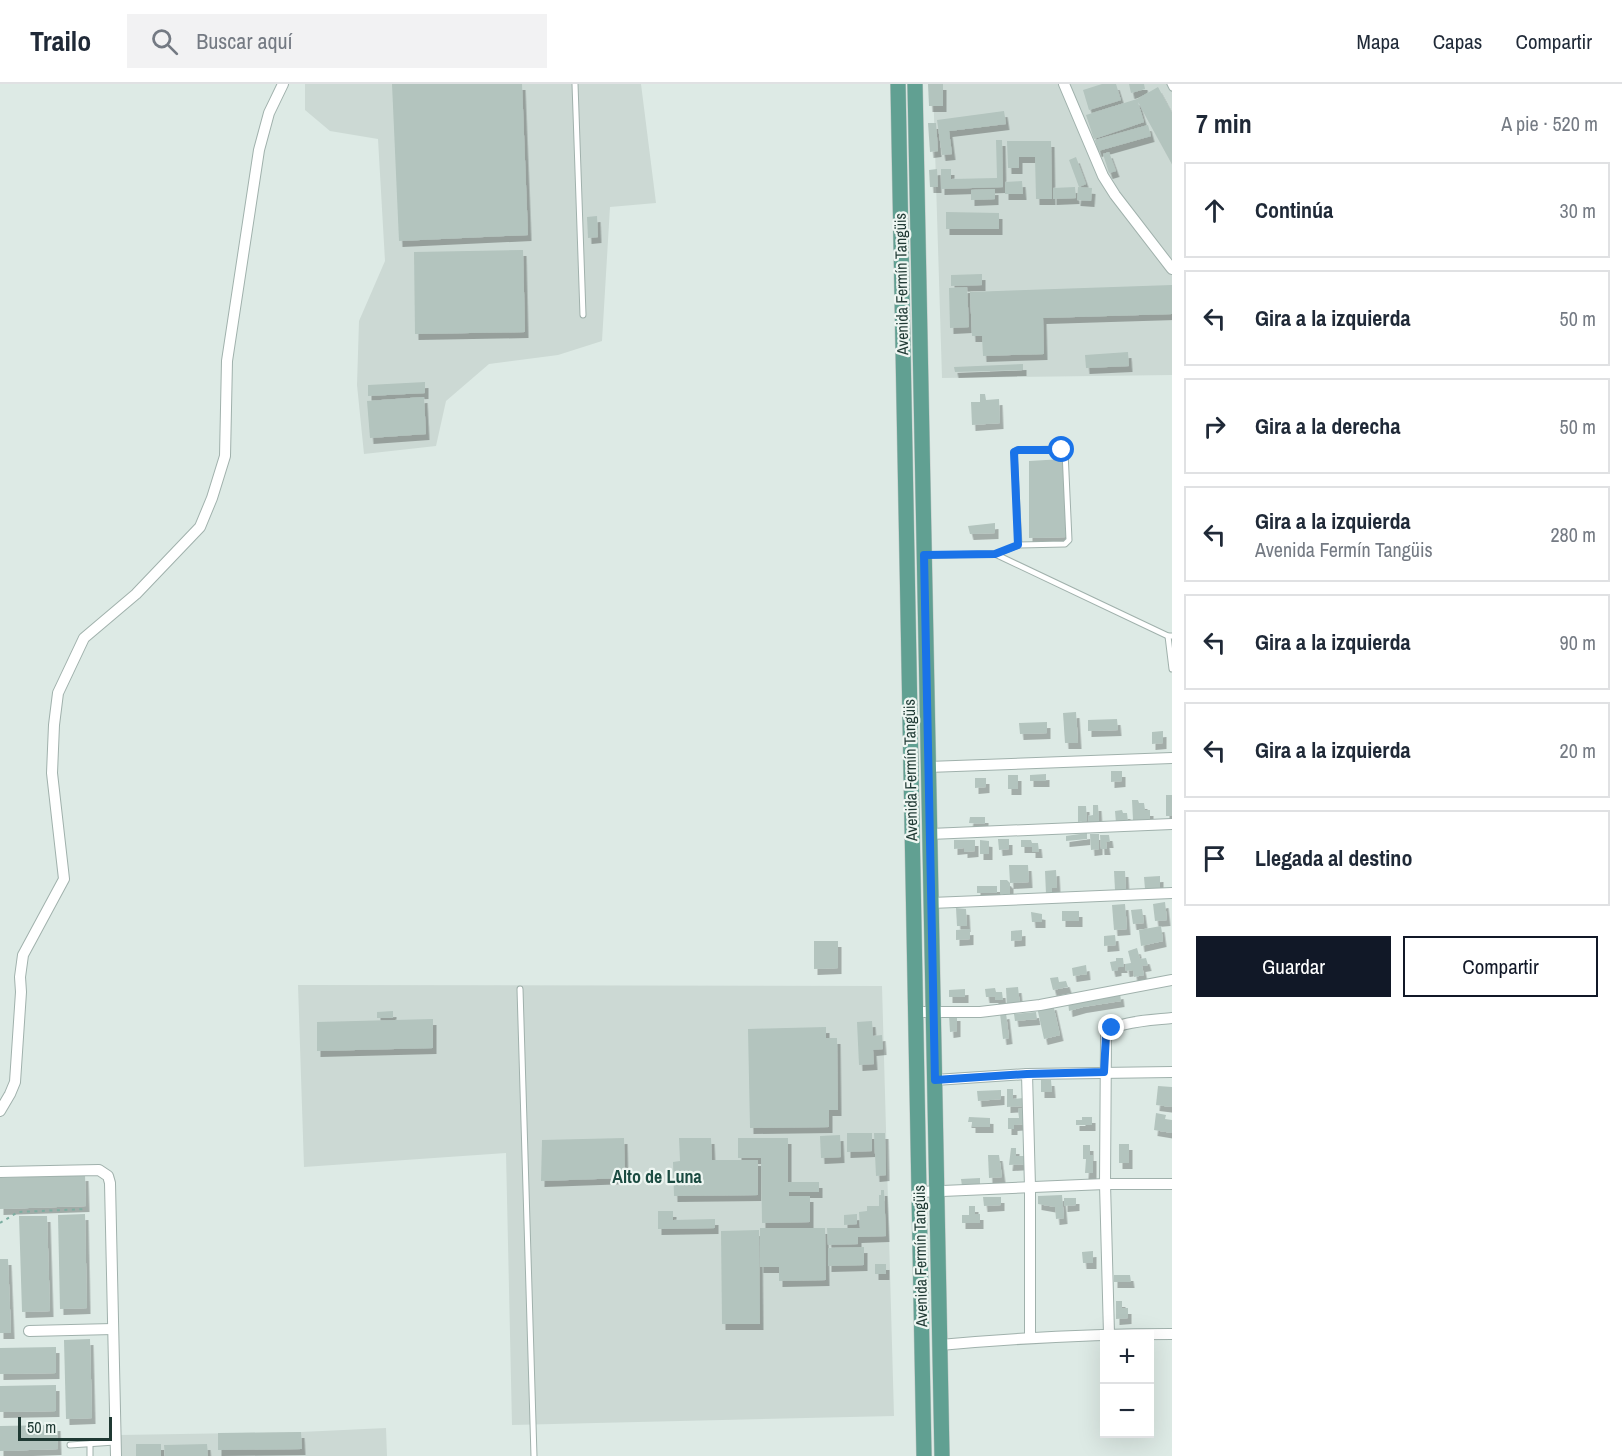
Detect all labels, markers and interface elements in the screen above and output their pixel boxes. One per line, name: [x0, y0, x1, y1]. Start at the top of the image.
search box: [127, 14, 547, 68]
text: Trailo: [30, 22, 91, 60]
icon: search: [148, 25, 181, 58]
text: Buscar aquí: [196, 26, 293, 56]
text: Mapa: [1357, 27, 1400, 56]
text: Capas: [1433, 27, 1482, 56]
text: Compartir: [1515, 27, 1592, 56]
text: 7 min: [1196, 106, 1252, 141]
text: A pie · 520 m: [1501, 110, 1598, 137]
icon: ahead: [1198, 194, 1231, 227]
text: Continúa: [1255, 195, 1333, 225]
text: 30 m: [1560, 197, 1596, 224]
street label: Avenida Fermín Tangüis: [889, 213, 913, 356]
icon: left: [1198, 302, 1231, 335]
text: Gira a la izquierda: [1255, 303, 1410, 333]
text: 50 m: [1560, 305, 1596, 332]
icon: right: [1198, 410, 1231, 443]
text: Gira a la derecha: [1255, 411, 1400, 441]
text: 50 m: [1560, 413, 1596, 440]
route start: [1048, 436, 1074, 462]
text: Gira a la izquierda: [1255, 506, 1410, 536]
icon: left: [1198, 518, 1231, 551]
text: 280 m: [1550, 521, 1596, 548]
text: Avenida Fermín Tangüis: [1255, 536, 1433, 563]
icon: left: [1198, 626, 1231, 659]
text: Gira a la izquierda: [1255, 627, 1410, 657]
text: 90 m: [1560, 629, 1596, 656]
street label: Avenida Fermín Tangüis: [898, 699, 922, 842]
icon: left: [1198, 734, 1231, 767]
text: Gira a la izquierda: [1255, 735, 1410, 765]
text: 20 m: [1560, 737, 1596, 764]
icon: arrive: [1198, 842, 1231, 875]
text: Llegada al destino: [1255, 843, 1412, 873]
button: Guardar: [1196, 936, 1391, 997]
button: Compartir: [1403, 936, 1598, 997]
route end: [1098, 1014, 1124, 1040]
district label: Alto de Luna: [612, 1164, 702, 1189]
street label: Avenida Fermín Tangüis: [908, 1185, 932, 1328]
map controls: [1100, 1330, 1154, 1438]
button: +: [1100, 1330, 1154, 1384]
button: −: [1100, 1384, 1154, 1438]
scale bar: [18, 1414, 112, 1442]
text: 50 m: [27, 1416, 56, 1438]

